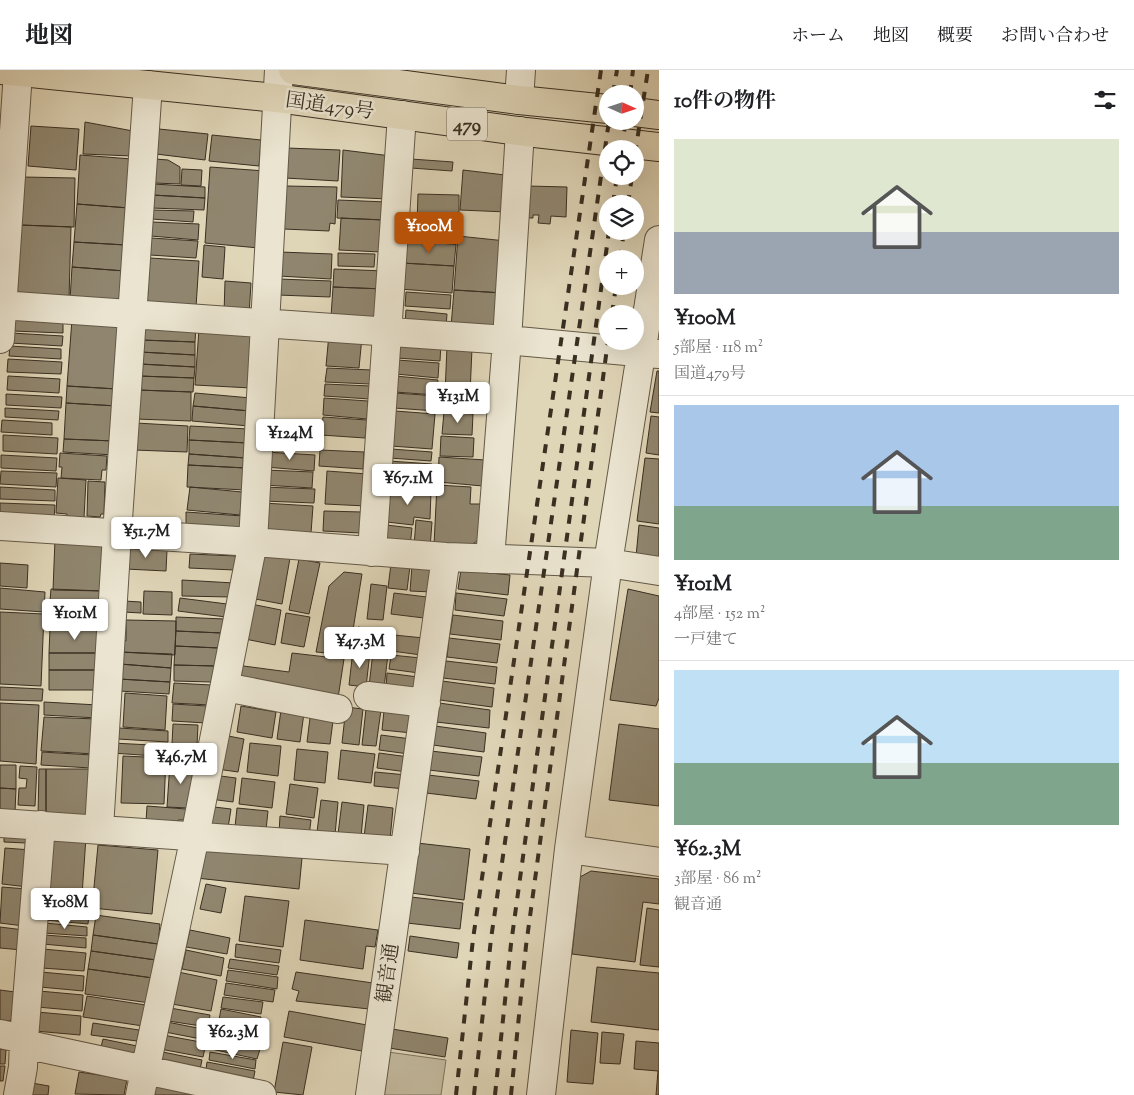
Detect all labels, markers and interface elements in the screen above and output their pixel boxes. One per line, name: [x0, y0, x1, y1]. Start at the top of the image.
text: 地図: [25, 20, 73, 54]
text: ホーム: [791, 24, 845, 50]
text: 地図: [873, 24, 909, 50]
text: 概要: [937, 24, 973, 50]
text: お問い合わせ: [1001, 24, 1109, 50]
north arrow: [599, 85, 644, 130]
map controls: [599, 85, 644, 350]
icon: filters: [1091, 86, 1119, 114]
street label: 国道479号: [283, 87, 376, 128]
text: 10件の物件: [674, 87, 776, 117]
road number: 479: [447, 108, 487, 140]
button: locate: [599, 140, 644, 185]
icon: home: [852, 172, 942, 262]
button: layers: [599, 195, 644, 240]
pin: ¥100M: [394, 212, 464, 254]
text: ¥100M: [406, 216, 452, 239]
button: +: [599, 250, 644, 295]
text: ¥100M: [674, 304, 736, 334]
button: −: [599, 305, 644, 350]
text: 5部屋 · 118 m²: [674, 337, 763, 360]
text: 国道479号: [674, 363, 746, 386]
pin: ¥131M: [423, 382, 493, 424]
text: ¥131M: [437, 386, 479, 409]
pin: ¥124M: [255, 418, 325, 461]
text: ¥124M: [267, 423, 313, 446]
icon: home: [852, 437, 942, 527]
pin: ¥67.1M: [367, 464, 449, 506]
text: ¥67.1M: [383, 468, 433, 491]
pin: ¥51.7M: [105, 516, 187, 559]
text: ¥51.7M: [122, 521, 170, 544]
text: ¥101M: [674, 570, 732, 600]
pin: ¥101M: [40, 598, 110, 641]
text: ¥101M: [53, 603, 97, 626]
text: 4部屋 · 152 m²: [674, 603, 765, 626]
pin: ¥47.3M: [319, 626, 401, 669]
text: 一戸建て: [674, 629, 738, 652]
text: ¥47.3M: [335, 631, 385, 654]
icon: home: [852, 702, 942, 792]
pin: ¥46.7M: [140, 742, 222, 785]
text: ¥46.7M: [155, 747, 207, 770]
text: ¥62.3M: [674, 835, 741, 865]
text: 3部屋 · 86 m²: [674, 868, 761, 891]
pin: ¥108M: [30, 888, 100, 930]
text: ¥108M: [42, 892, 88, 915]
text: 観音通: [674, 894, 722, 917]
street label: 観音通: [371, 942, 408, 1005]
pin: ¥62.3M: [192, 1018, 274, 1060]
text: ¥62.3M: [207, 1022, 259, 1045]

